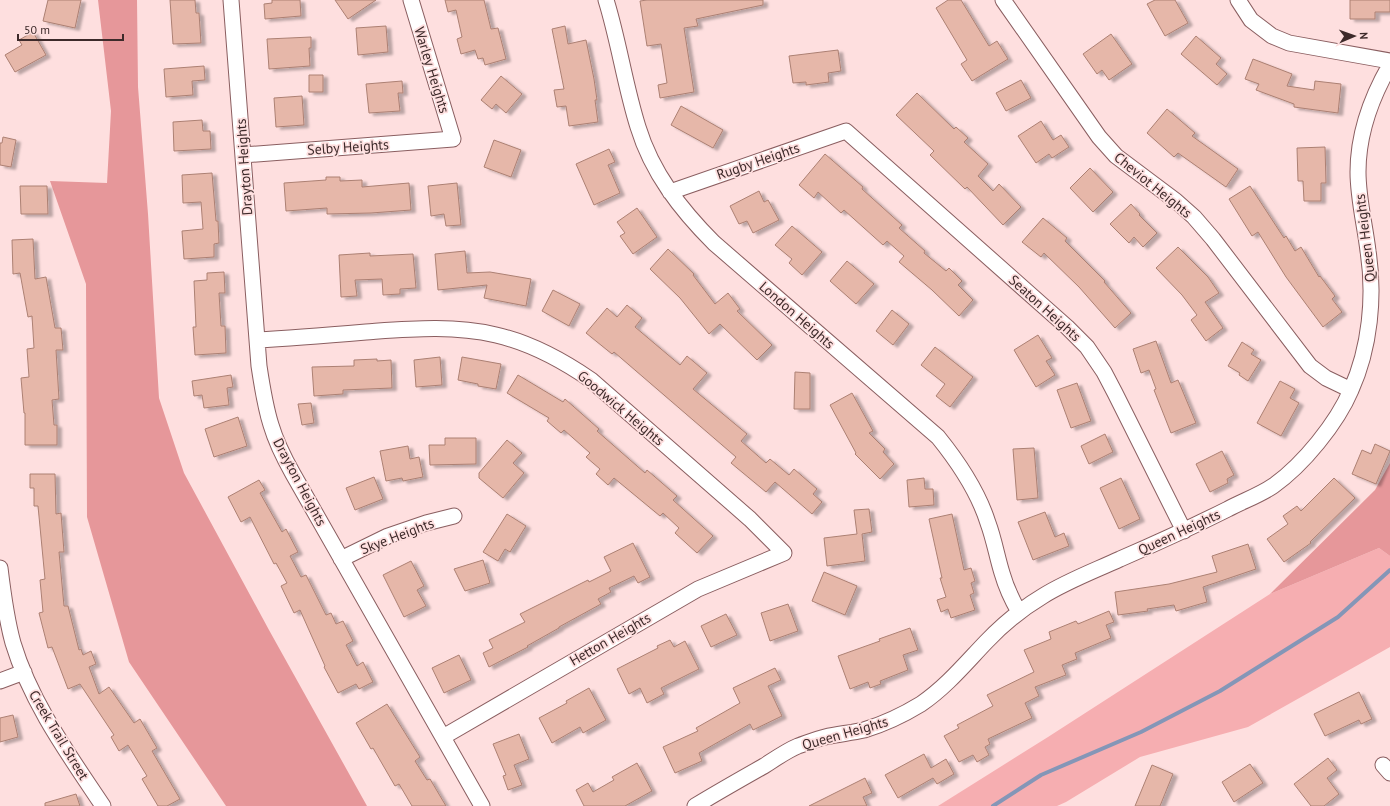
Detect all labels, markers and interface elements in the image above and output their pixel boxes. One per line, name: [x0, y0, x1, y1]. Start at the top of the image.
scale bar: [18, 16, 123, 42]
north arrow: [1334, 16, 1374, 56]
text: 50 m: [24, 22, 50, 37]
street label: Warley Heights: [410, 25, 454, 116]
text: N: [1357, 32, 1371, 40]
street label: Drayton Heights: [232, 118, 256, 216]
street label: Selby Heights: [307, 135, 390, 159]
street label: Rugby Heights: [714, 138, 802, 184]
street label: Cheviot Heights: [1110, 148, 1196, 222]
street label: Queen Heights: [1351, 193, 1379, 283]
street label: Seaton Heights: [1005, 271, 1085, 345]
street label: London Heights: [756, 277, 838, 353]
street label: Goodwick Heights: [574, 367, 668, 450]
street label: Drayton Heights: [269, 435, 331, 529]
street label: Queen Heights: [1135, 505, 1223, 559]
street label: Skye Heights: [358, 514, 436, 558]
street label: Hetton Heights: [566, 608, 654, 670]
street label: Creek Trail Street: [25, 687, 93, 783]
street label: Queen Heights: [800, 712, 890, 754]

